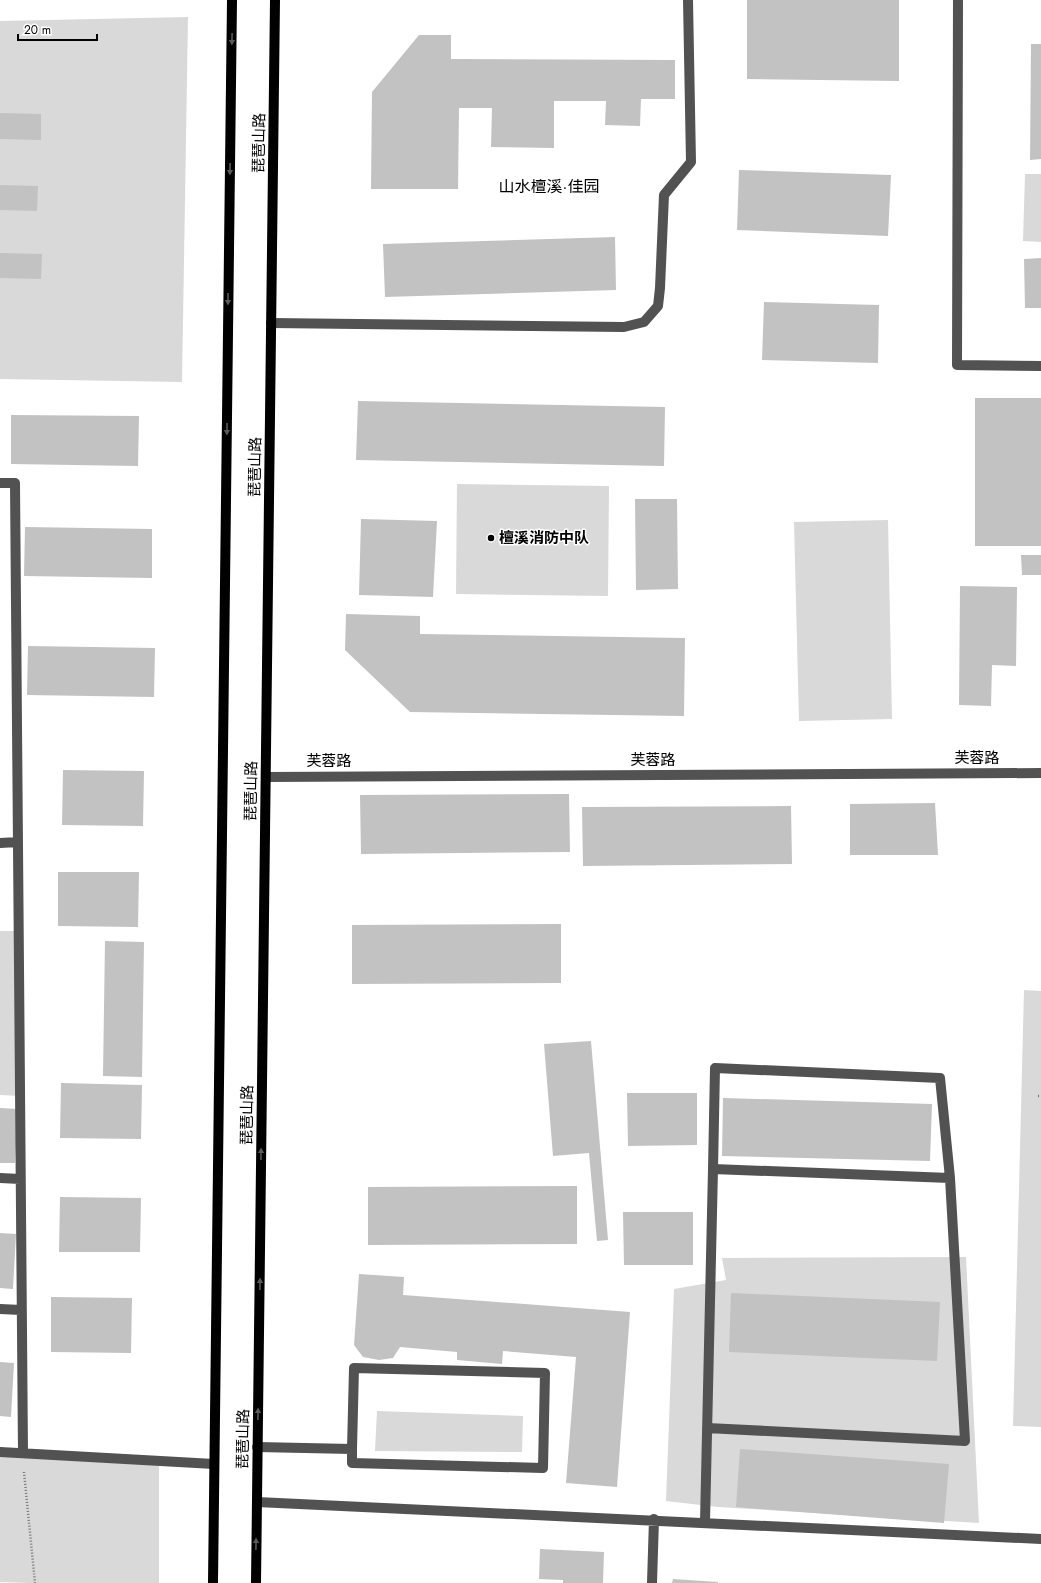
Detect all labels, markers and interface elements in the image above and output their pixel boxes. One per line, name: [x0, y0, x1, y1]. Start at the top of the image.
scale bar: [18, 16, 97, 42]
text: 20 m: [24, 21, 51, 39]
one-way arrow: [229, 33, 235, 46]
street label: 琵琶山路: [247, 113, 271, 173]
one-way arrow: [227, 163, 233, 176]
district label: 山水檀溪·佳园: [499, 175, 599, 198]
one-way arrow: [225, 293, 232, 305]
one-way arrow: [224, 423, 230, 436]
street label: 琵琶山路: [243, 437, 267, 497]
place label: 檀溪消防中队: [499, 527, 589, 549]
marker: 檀溪消防中队: [486, 533, 496, 543]
street label: 芙蓉路: [954, 747, 1000, 769]
street label: 芙蓉路: [630, 749, 676, 771]
street label: 芙蓉路: [306, 750, 352, 772]
street label: 琵琶山路: [239, 761, 263, 821]
street label: 琵琶山路: [235, 1085, 259, 1145]
one-way arrow: [258, 1147, 264, 1160]
one-way arrow: [256, 1278, 263, 1290]
one-way arrow: [255, 1407, 261, 1420]
street label: 琵琶山路: [231, 1409, 255, 1469]
one-way arrow: [253, 1537, 259, 1550]

